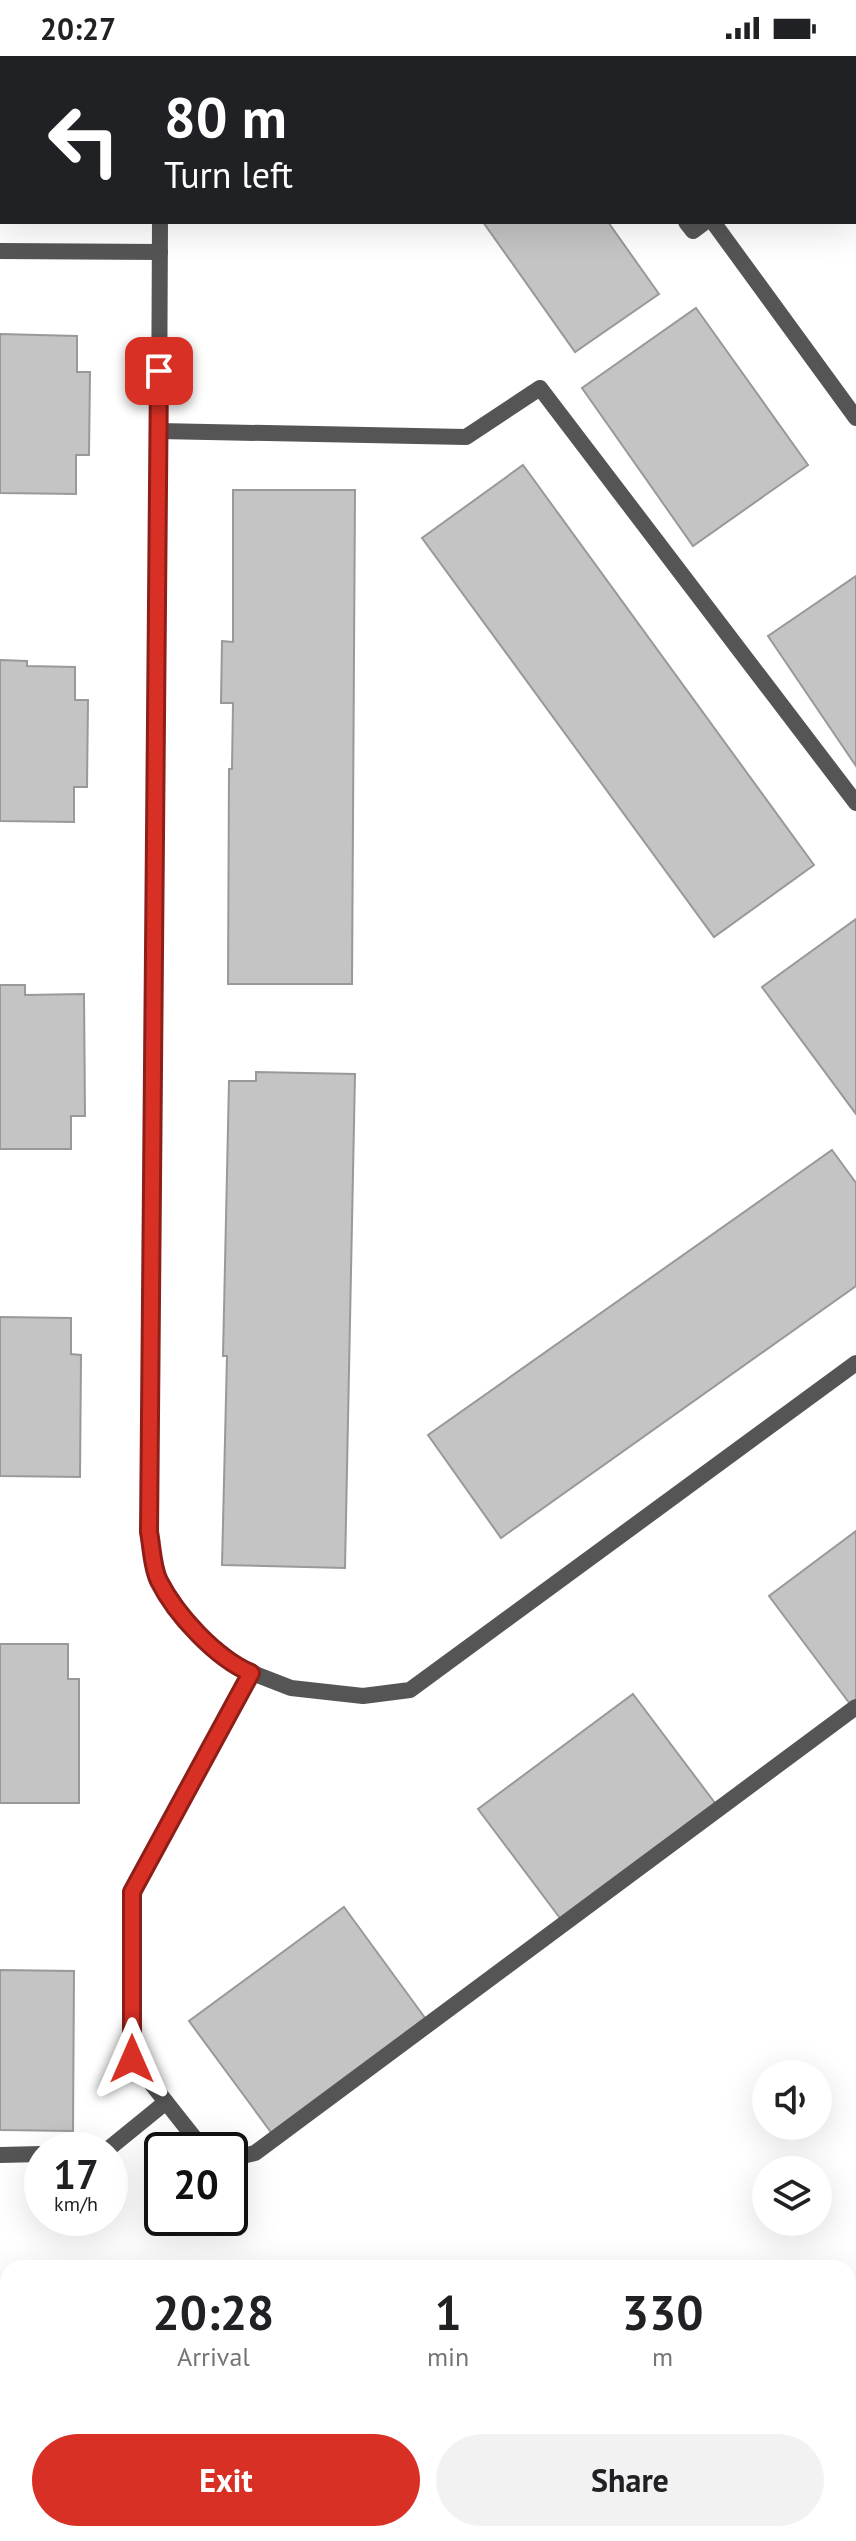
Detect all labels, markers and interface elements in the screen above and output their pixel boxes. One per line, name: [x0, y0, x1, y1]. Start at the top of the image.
text: 20:27: [40, 9, 116, 48]
text: 80 m: [164, 81, 287, 153]
icon: left: [32, 88, 136, 192]
text: Turn left: [164, 151, 293, 198]
pin: [125, 337, 193, 405]
icon: arrive: [137, 349, 181, 393]
position arrow: [90, 2017, 174, 2101]
map controls: [752, 2060, 832, 2236]
button: sound: [752, 2060, 832, 2140]
speed limit sign: 20: [144, 2132, 248, 2236]
text: 17: [53, 2148, 99, 2200]
button: layers: [752, 2156, 832, 2236]
text: km/h: [54, 2191, 98, 2217]
text: 20:28: [153, 2281, 274, 2343]
text: 1: [434, 2281, 462, 2343]
text: 330: [622, 2281, 703, 2343]
text: Arrival: [177, 2340, 250, 2373]
text: min: [427, 2340, 469, 2373]
text: m: [652, 2340, 673, 2373]
button: Exit: [32, 2434, 420, 2526]
button: Share: [436, 2434, 824, 2526]

